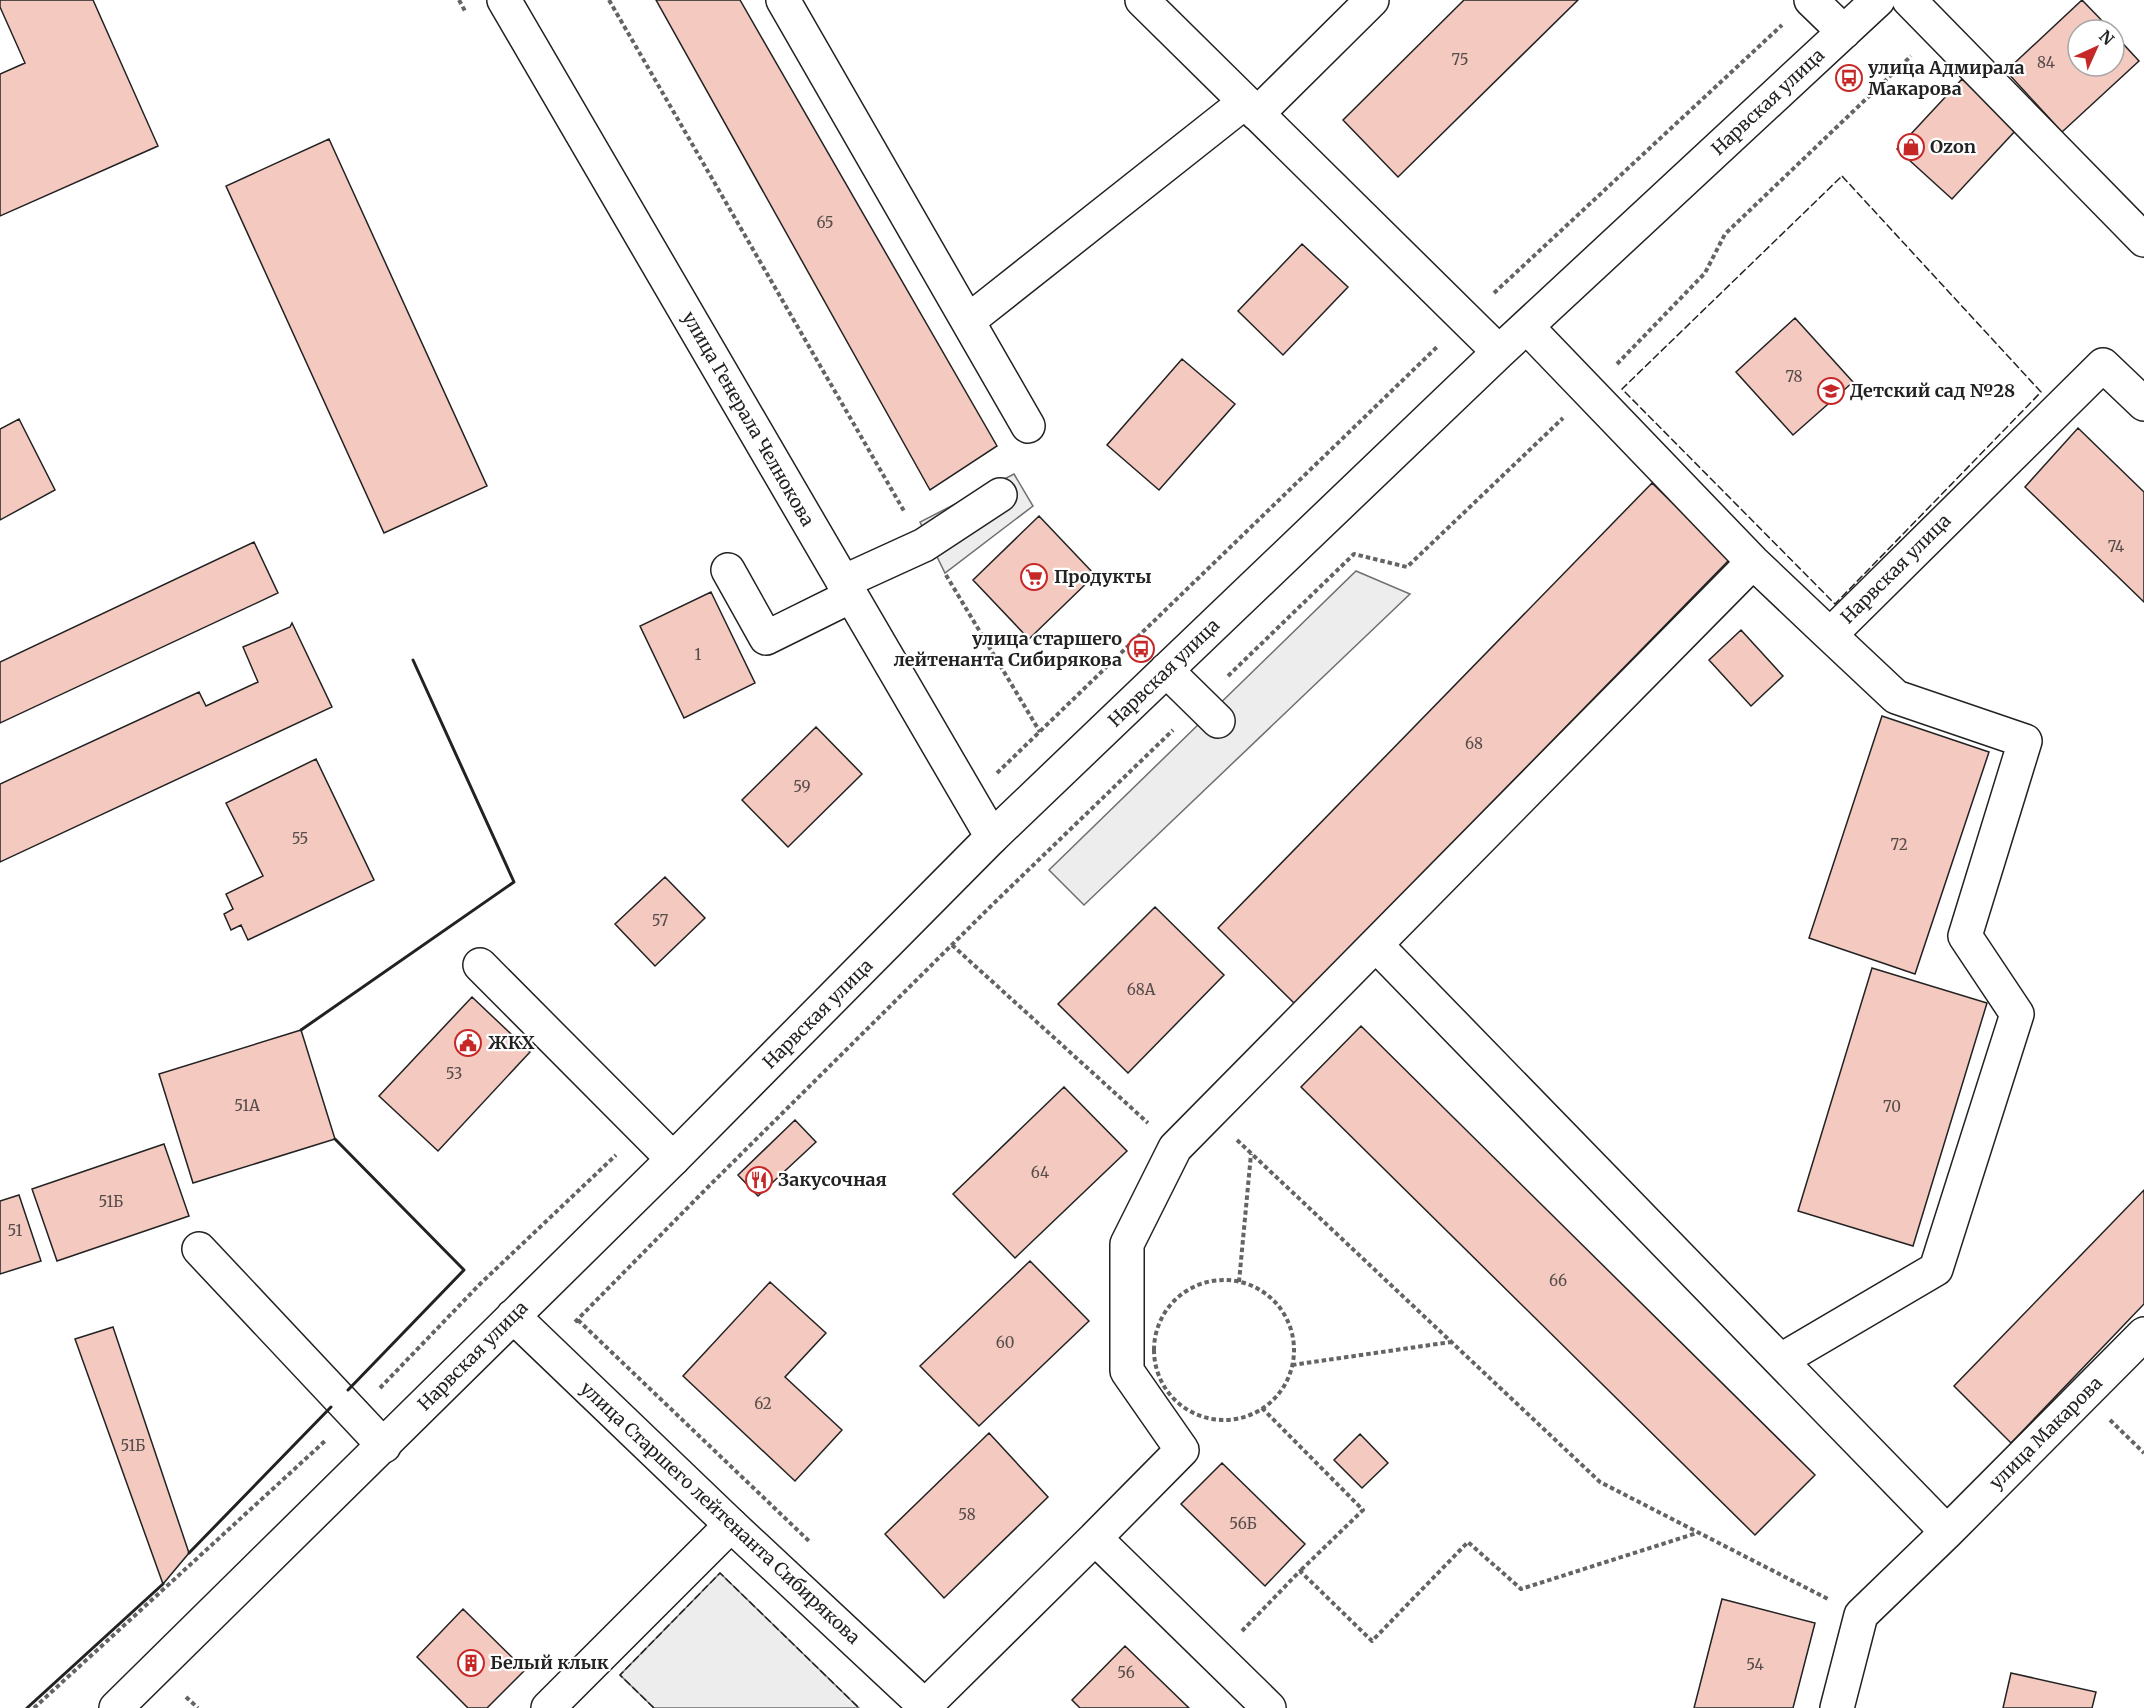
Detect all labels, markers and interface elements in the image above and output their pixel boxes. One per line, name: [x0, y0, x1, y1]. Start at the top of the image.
north arrow: [2066, 18, 2126, 78]
text: N: [2095, 26, 2118, 49]
street label: Нарвская улица: [1706, 43, 1829, 160]
house number: 75: [1452, 50, 1468, 69]
house number: 84: [2037, 53, 2055, 72]
place label: улица Адмирала Макарова: [1868, 56, 2025, 100]
bus stop icon: улица Адмирала Макарова: [1834, 63, 1864, 93]
shop icon: Ozon: [1896, 132, 1926, 162]
place label: Ozon: [1930, 135, 1976, 158]
house number: 65: [816, 213, 834, 232]
street label: улица Генерала Челнокова: [677, 307, 820, 530]
house number: 78: [1785, 367, 1803, 386]
school or university icon: Детский сад №28: [1816, 376, 1846, 406]
place label: Детский сад №28: [1850, 379, 2015, 402]
street label: Нарвская улица: [1836, 509, 1956, 628]
house number: 74: [2108, 537, 2124, 556]
supermarket icon: Продукты: [1019, 562, 1049, 592]
place label: Продукты: [1054, 565, 1152, 588]
street label: Нарвская улица: [1103, 613, 1224, 732]
place label: улица старшего лейтенанта Сибирякова: [894, 627, 1122, 671]
bus stop icon: улица старшего лейтенанта Сибирякова: [1126, 634, 1156, 664]
house number: 1: [695, 645, 702, 664]
house number: 68: [1465, 734, 1483, 753]
house number: 59: [793, 777, 811, 796]
house number: 55: [292, 829, 308, 848]
house number: 72: [1890, 835, 1908, 854]
house number: 57: [652, 911, 669, 930]
street label: Нарвская улица: [758, 954, 878, 1073]
house number: 68А: [1127, 980, 1156, 999]
public building icon: ЖКХ: [453, 1028, 483, 1058]
place label: ЖКХ: [488, 1031, 534, 1054]
house number: 53: [446, 1064, 462, 1083]
house number: 51А: [234, 1096, 260, 1115]
house number: 70: [1883, 1097, 1901, 1116]
house number: 64: [1031, 1163, 1049, 1182]
restaurant icon: Закусочная: [744, 1165, 774, 1195]
place label: Закусочная: [778, 1168, 887, 1191]
house number: 51Б: [99, 1192, 123, 1211]
house number: 51: [8, 1221, 23, 1240]
house number: 66: [1549, 1271, 1567, 1290]
street label: Нарвская улица: [413, 1296, 533, 1415]
house number: 60: [996, 1333, 1014, 1352]
street label: улица Макарова: [1984, 1371, 2107, 1494]
street label: улица Старшего лейтенанта Сибирякова: [576, 1377, 865, 1649]
house number: 62: [754, 1394, 772, 1413]
house number: 51Б: [121, 1436, 145, 1455]
house number: 58: [958, 1505, 976, 1524]
house number: 56Б: [1229, 1514, 1257, 1533]
building icon: Белый клык: [456, 1648, 486, 1678]
place label: Белый клык: [490, 1651, 609, 1674]
house number: 54: [1746, 1655, 1764, 1674]
house number: 56: [1117, 1663, 1135, 1682]

